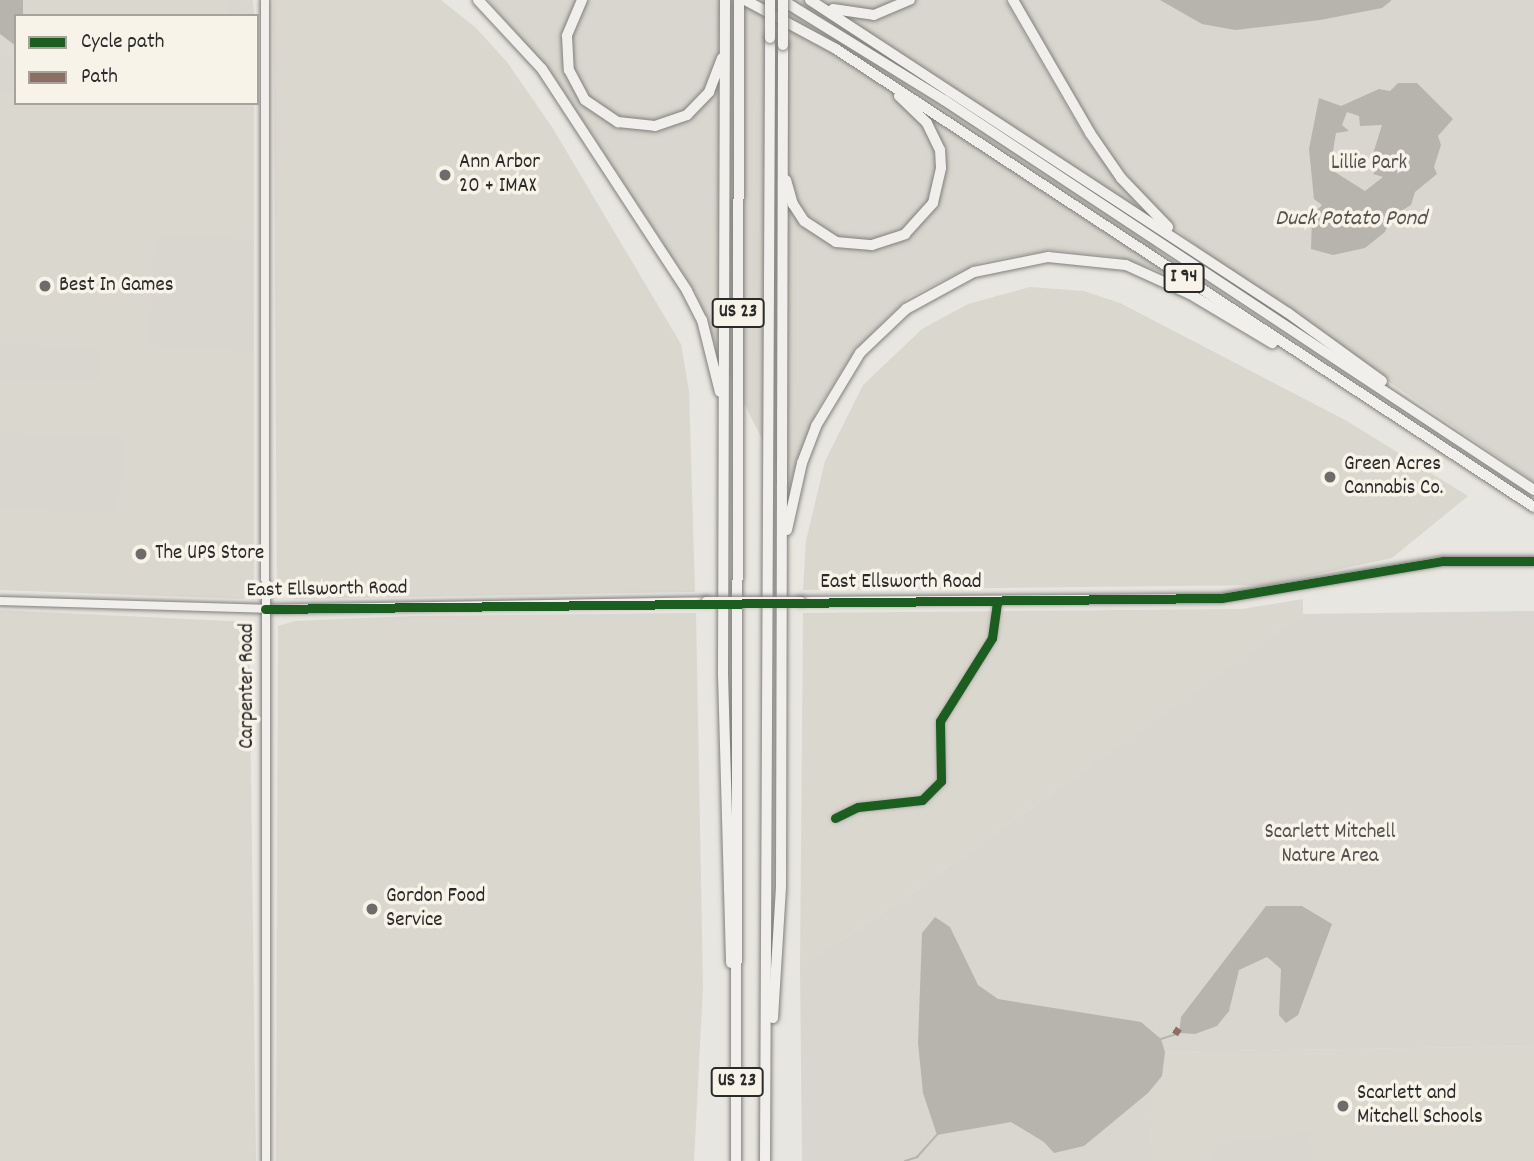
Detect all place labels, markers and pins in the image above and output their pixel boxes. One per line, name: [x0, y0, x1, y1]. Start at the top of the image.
place label: Ann Arbor 20 + IMAX: [459, 150, 540, 200]
marker: Ann Arbor 20 + IMAX: [437, 167, 453, 183]
place label: Best In Games: [59, 273, 174, 299]
marker: Best In Games: [37, 278, 53, 294]
place label: Green Acres Cannabis Co.: [1344, 452, 1443, 502]
marker: Green Acres Cannabis Co.: [1322, 469, 1338, 485]
place label: The UPS Store: [155, 541, 264, 567]
marker: The UPS Store: [133, 546, 149, 562]
place label: Gordon Food Service: [386, 884, 485, 934]
marker: Gordon Food Service: [364, 901, 380, 917]
place label: Scarlett and Mitchell Schools: [1357, 1081, 1483, 1131]
marker: Scarlett and Mitchell Schools: [1335, 1098, 1351, 1114]

